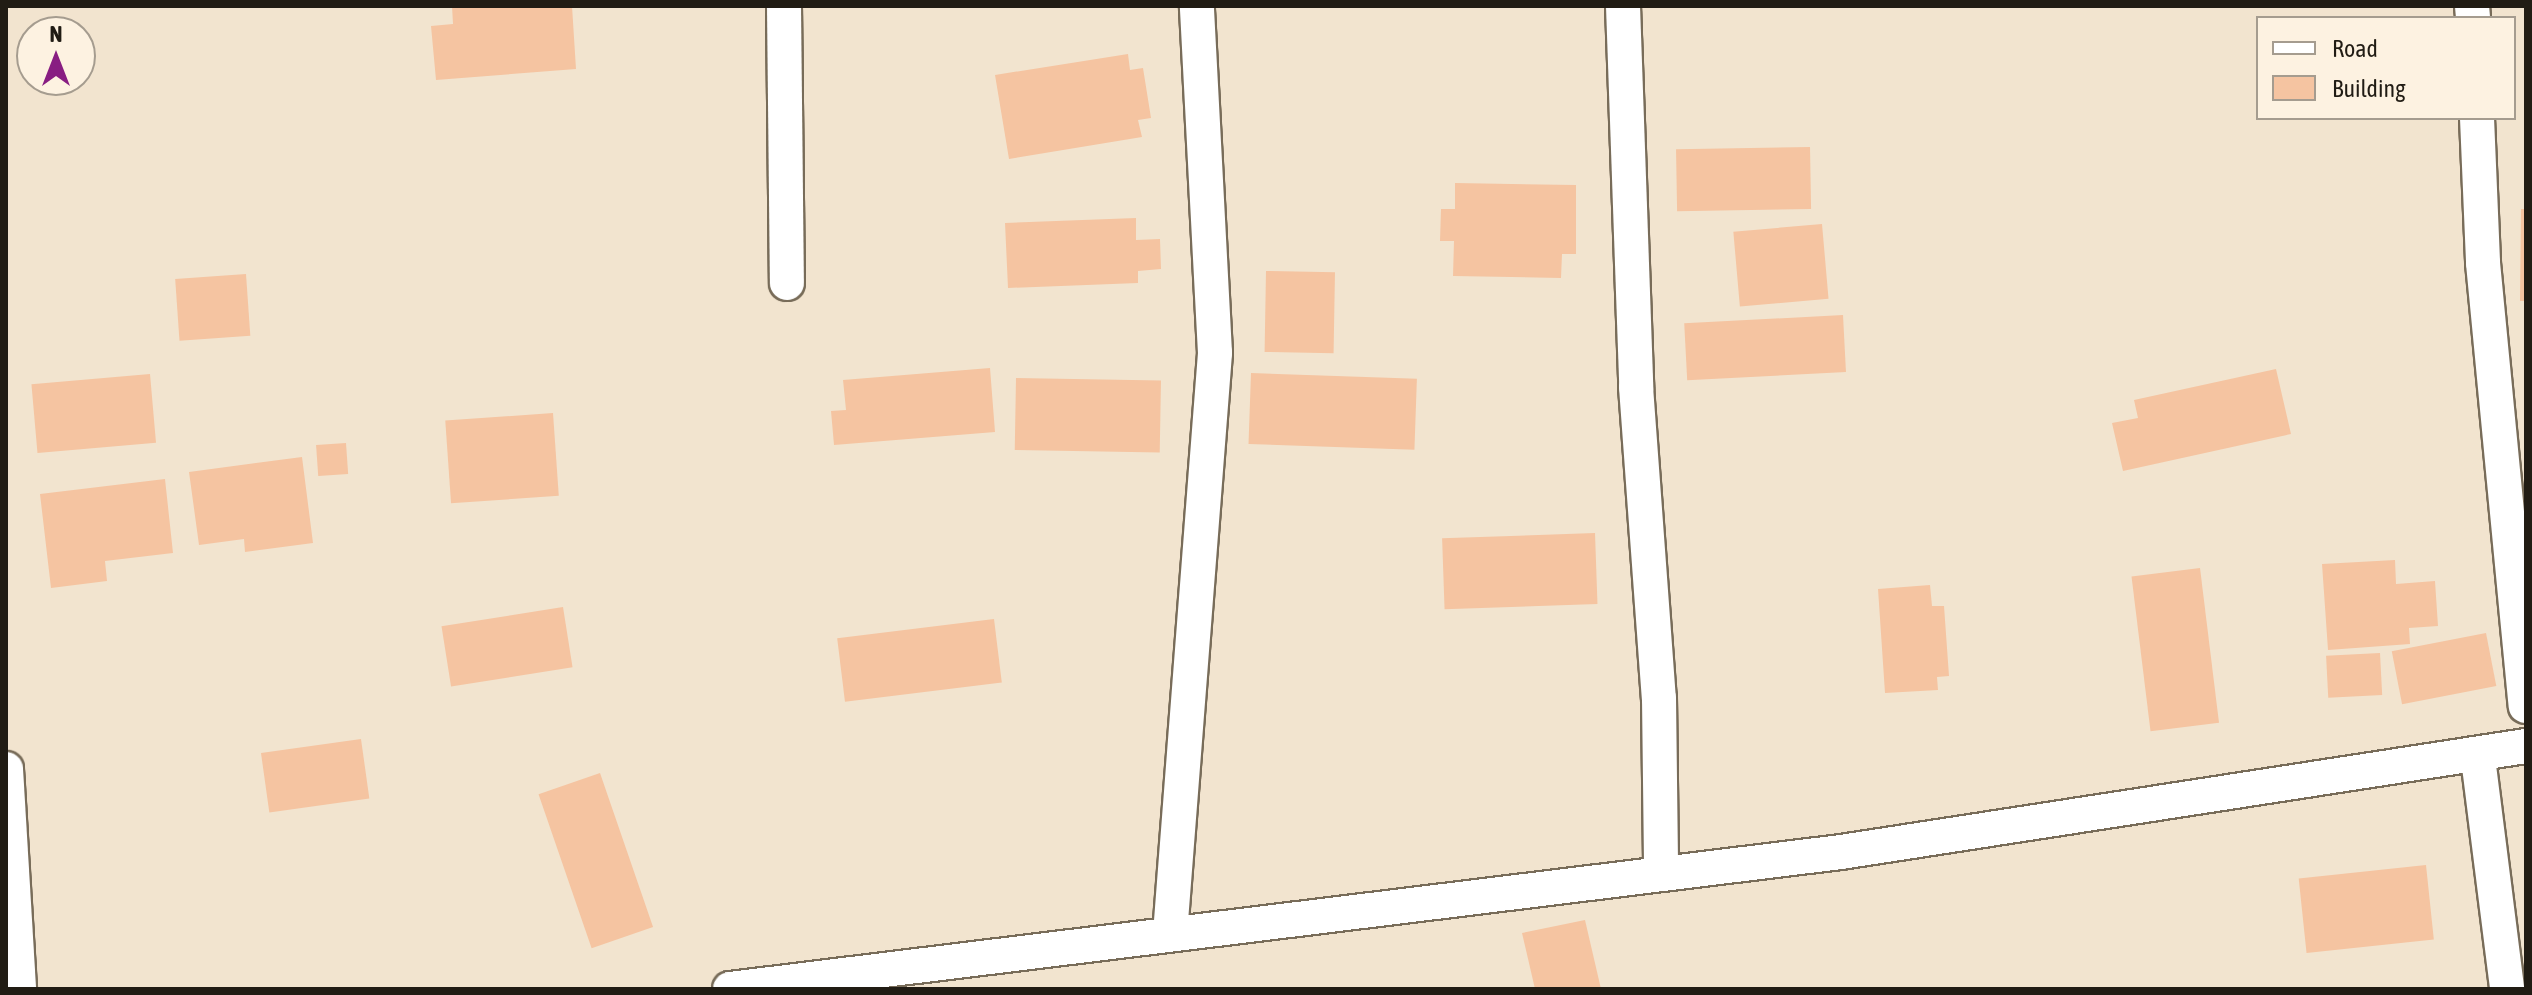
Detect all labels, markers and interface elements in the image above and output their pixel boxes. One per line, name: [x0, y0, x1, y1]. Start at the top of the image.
north arrow: [16, 16, 96, 96]
legend: [2256, 16, 2516, 120]
text: N: [50, 21, 62, 47]
text: Road: [2332, 35, 2378, 62]
text: Building: [2332, 75, 2405, 102]

